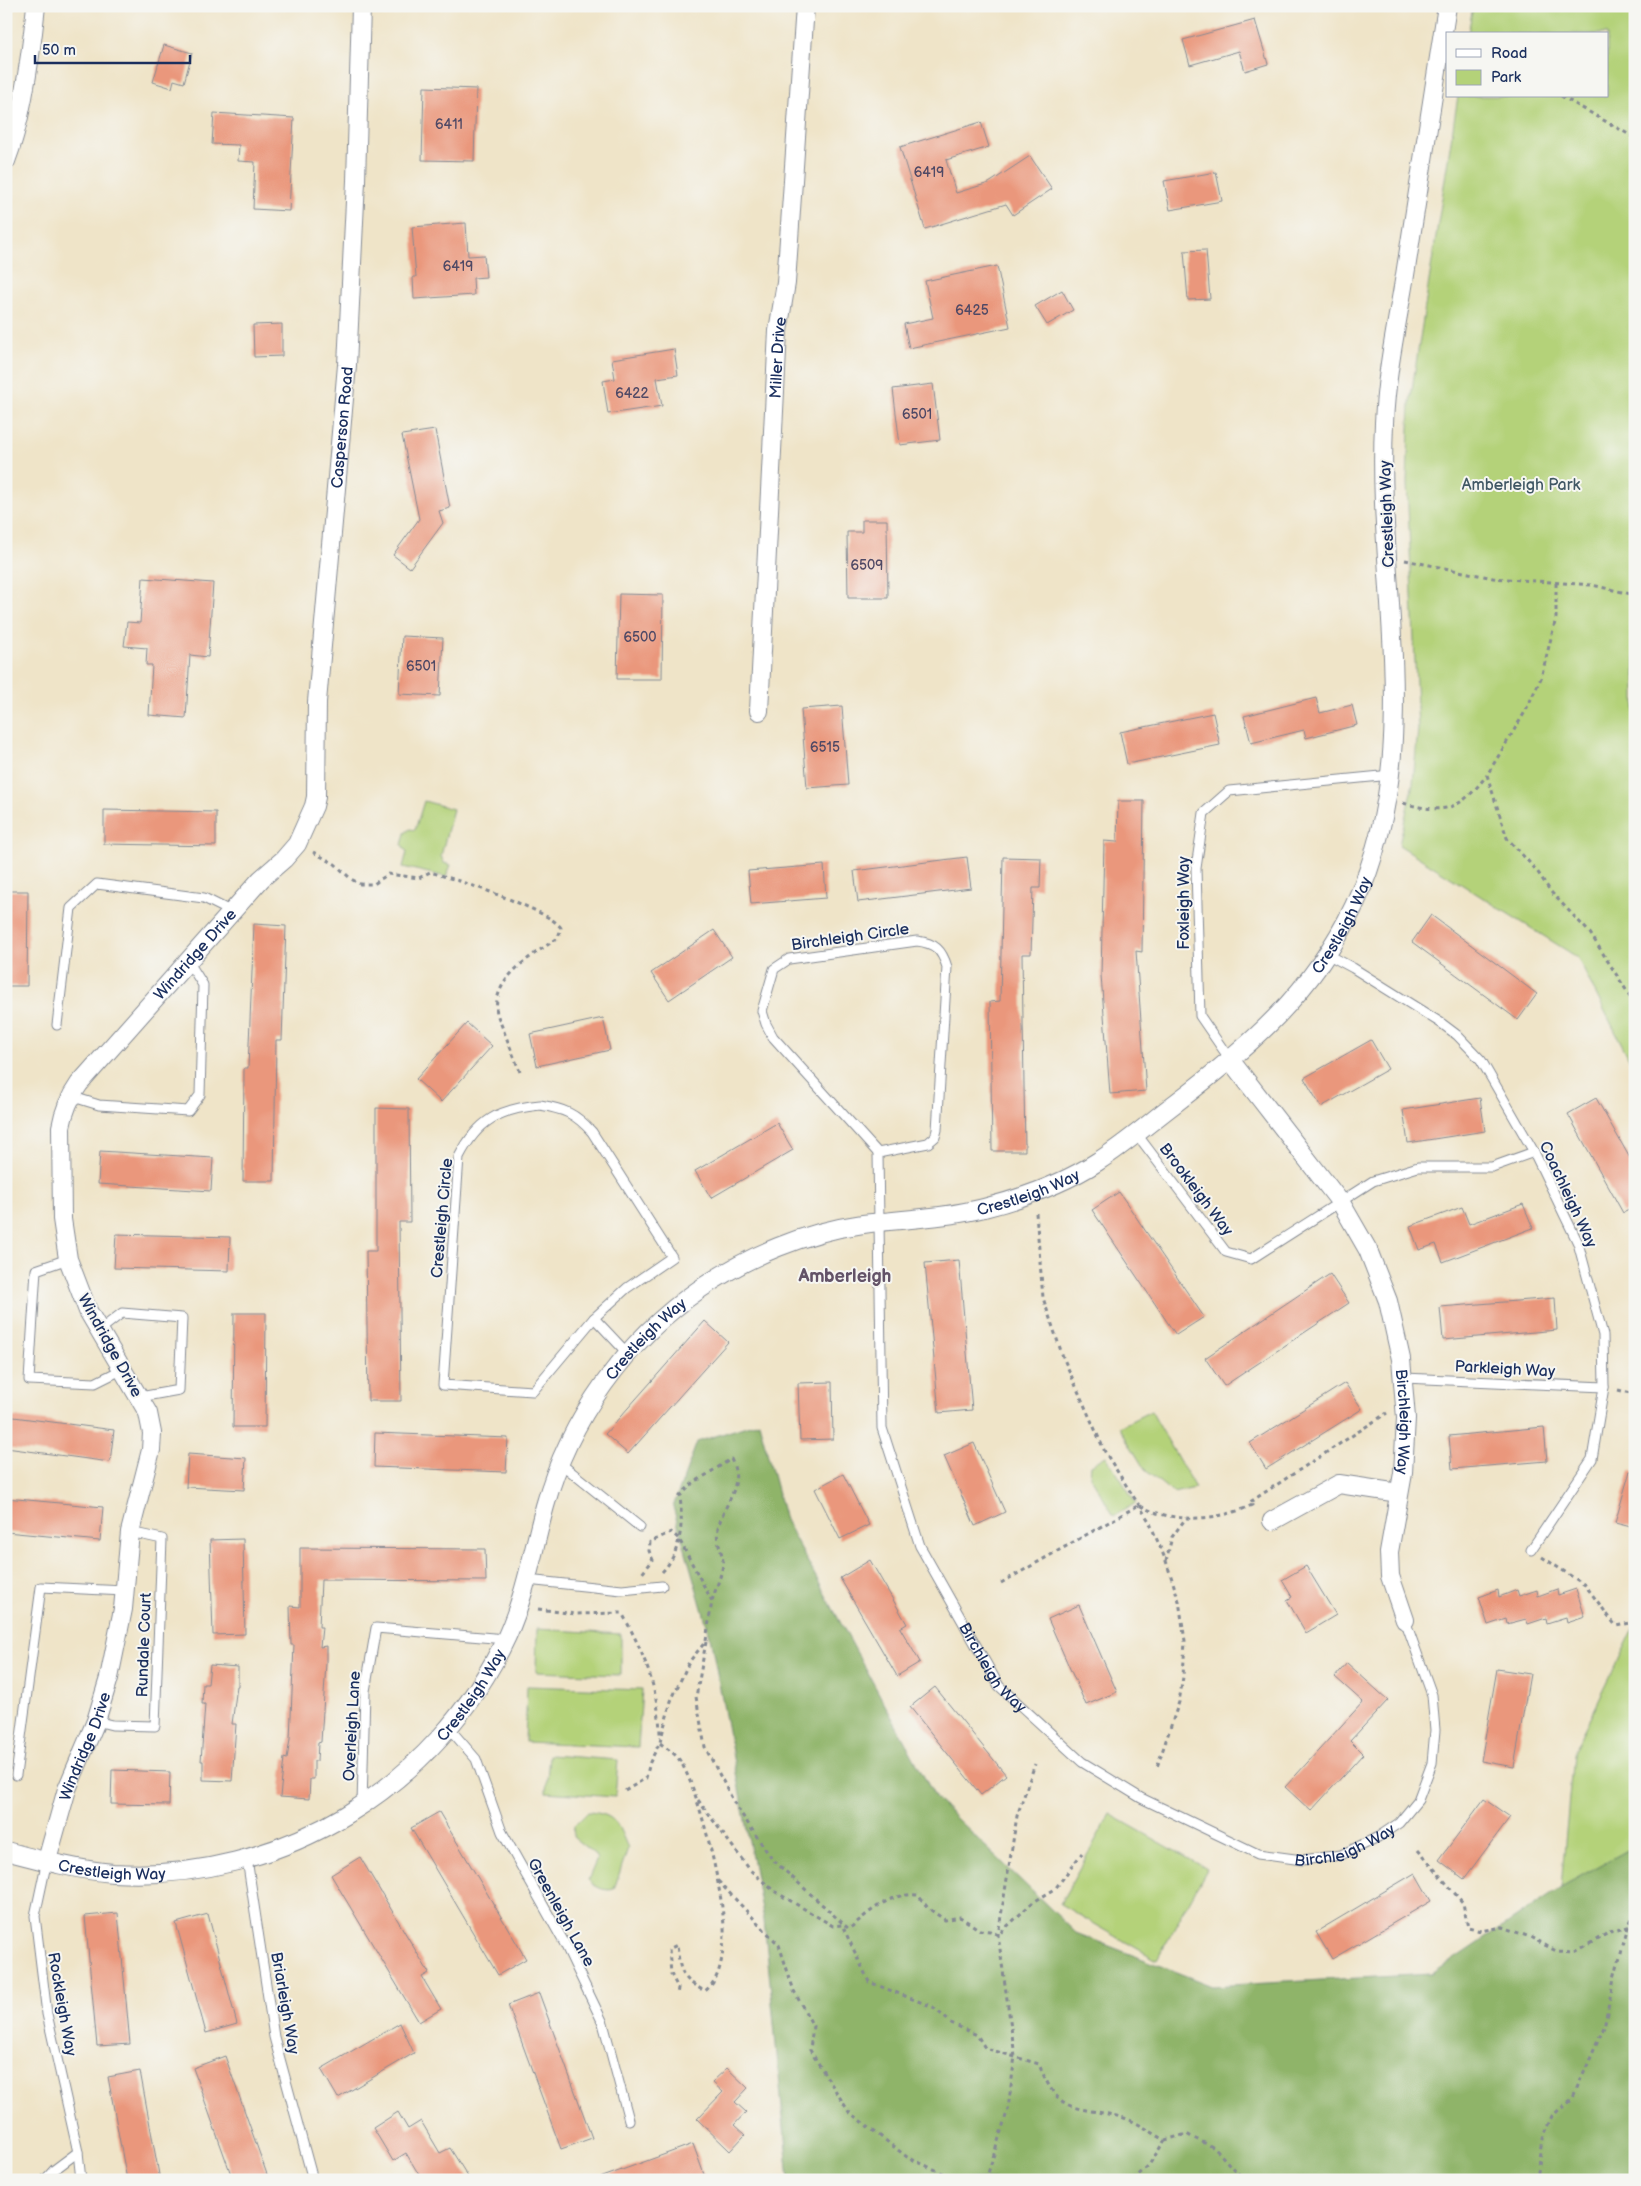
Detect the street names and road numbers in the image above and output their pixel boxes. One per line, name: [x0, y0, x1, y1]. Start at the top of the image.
street label: Miller Drive: [767, 315, 791, 399]
street label: Casperson Road: [328, 366, 358, 489]
street label: Crestleigh Way: [1376, 459, 1399, 568]
street label: Foxleigh Way: [1175, 855, 1194, 950]
street label: Crestleigh Way: [1308, 874, 1377, 978]
street label: Windridge Drive: [150, 905, 241, 1004]
street label: Birchleigh Circle: [790, 920, 911, 955]
street label: Coachleigh Way: [1535, 1138, 1601, 1252]
street label: Brookleigh Way: [1155, 1140, 1237, 1240]
street label: Crestleigh Circle: [428, 1157, 457, 1279]
street label: Crestleigh Way: [975, 1166, 1084, 1220]
street label: Windridge Drive: [73, 1291, 146, 1401]
street label: Crestleigh Way: [602, 1294, 691, 1384]
street label: Parkleigh Way: [1454, 1357, 1556, 1382]
street label: Birchleigh Way: [1391, 1368, 1414, 1476]
street label: Rundale Court: [133, 1592, 156, 1698]
street label: Birchleigh Way: [954, 1620, 1030, 1718]
street label: Crestleigh Way: [433, 1646, 510, 1746]
street label: Overleigh Lane: [340, 1670, 365, 1782]
street label: Windridge Drive: [56, 1690, 115, 1803]
street label: Birchleigh Way: [1293, 1820, 1400, 1871]
street label: Greenleigh Lane: [523, 1855, 599, 1971]
street label: Crestleigh Way: [56, 1856, 167, 1885]
street label: Rockleigh Way: [43, 1951, 80, 2058]
street label: Briarleigh Way: [266, 1951, 303, 2057]

